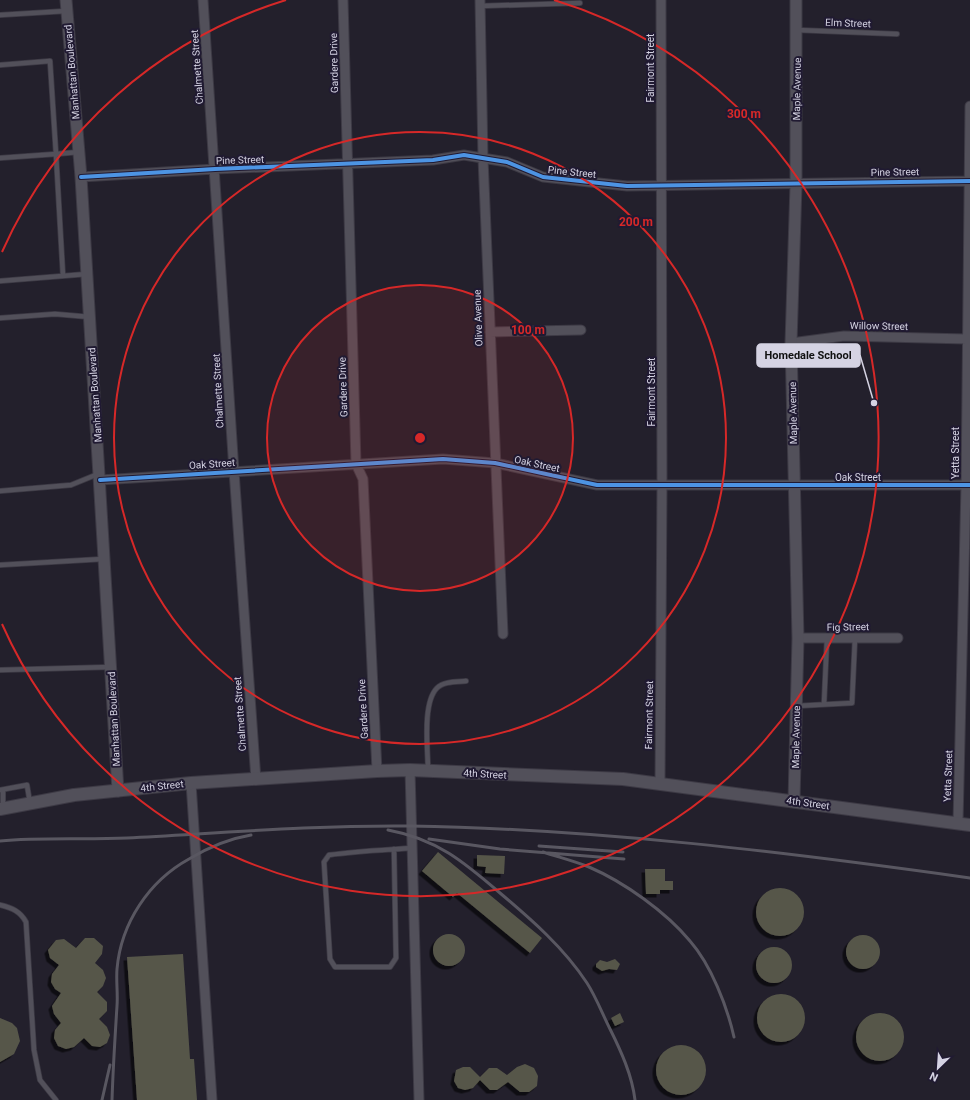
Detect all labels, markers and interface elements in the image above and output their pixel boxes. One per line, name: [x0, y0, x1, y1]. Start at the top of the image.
street label: Elm Street: [825, 17, 871, 29]
street label: Manhattan Boulevard: [62, 24, 82, 120]
street label: Chalmette Street: [189, 29, 205, 105]
street label: Gardere Drive: [328, 33, 340, 93]
street label: Fairmont Street: [645, 34, 656, 102]
street label: Maple Avenue: [791, 58, 803, 120]
text: 300 m: [727, 107, 761, 121]
street label: Pine Street: [216, 154, 264, 166]
street label: Pine Street: [547, 164, 597, 180]
street label: Pine Street: [871, 166, 919, 178]
text: 200 m: [619, 215, 653, 229]
street label: Olive Avenue: [472, 289, 484, 347]
street label: Willow Street: [850, 320, 908, 332]
text: 100 m: [511, 323, 545, 337]
callout: Homedale School: [757, 344, 860, 367]
street label: Manhattan Boulevard: [86, 347, 104, 443]
text: Homedale School: [764, 349, 852, 362]
street label: Chalmette Street: [211, 353, 225, 429]
street label: Gardere Drive: [336, 357, 350, 417]
street label: Fairmont Street: [646, 358, 657, 426]
street label: Maple Avenue: [787, 382, 799, 444]
street label: Yetta Street: [950, 427, 961, 479]
centre of rings: [413, 431, 427, 445]
street label: Oak Street: [513, 454, 561, 474]
street label: Oak Street: [189, 457, 235, 471]
street label: Oak Street: [835, 472, 881, 483]
street label: Fig Street: [827, 621, 869, 633]
street label: Manhattan Boulevard: [106, 671, 122, 767]
street label: Chalmette Street: [232, 676, 248, 752]
street label: Gardere Drive: [356, 679, 370, 739]
street label: Fairmont Street: [643, 681, 655, 749]
street label: Maple Avenue: [790, 706, 802, 768]
street label: Yetta Street: [942, 750, 954, 802]
street label: 4th Street: [463, 767, 507, 781]
street label: 4th Street: [140, 778, 184, 794]
street label: 4th Street: [786, 795, 830, 811]
north arrow: [918, 1048, 958, 1088]
text: N: [928, 1069, 940, 1084]

